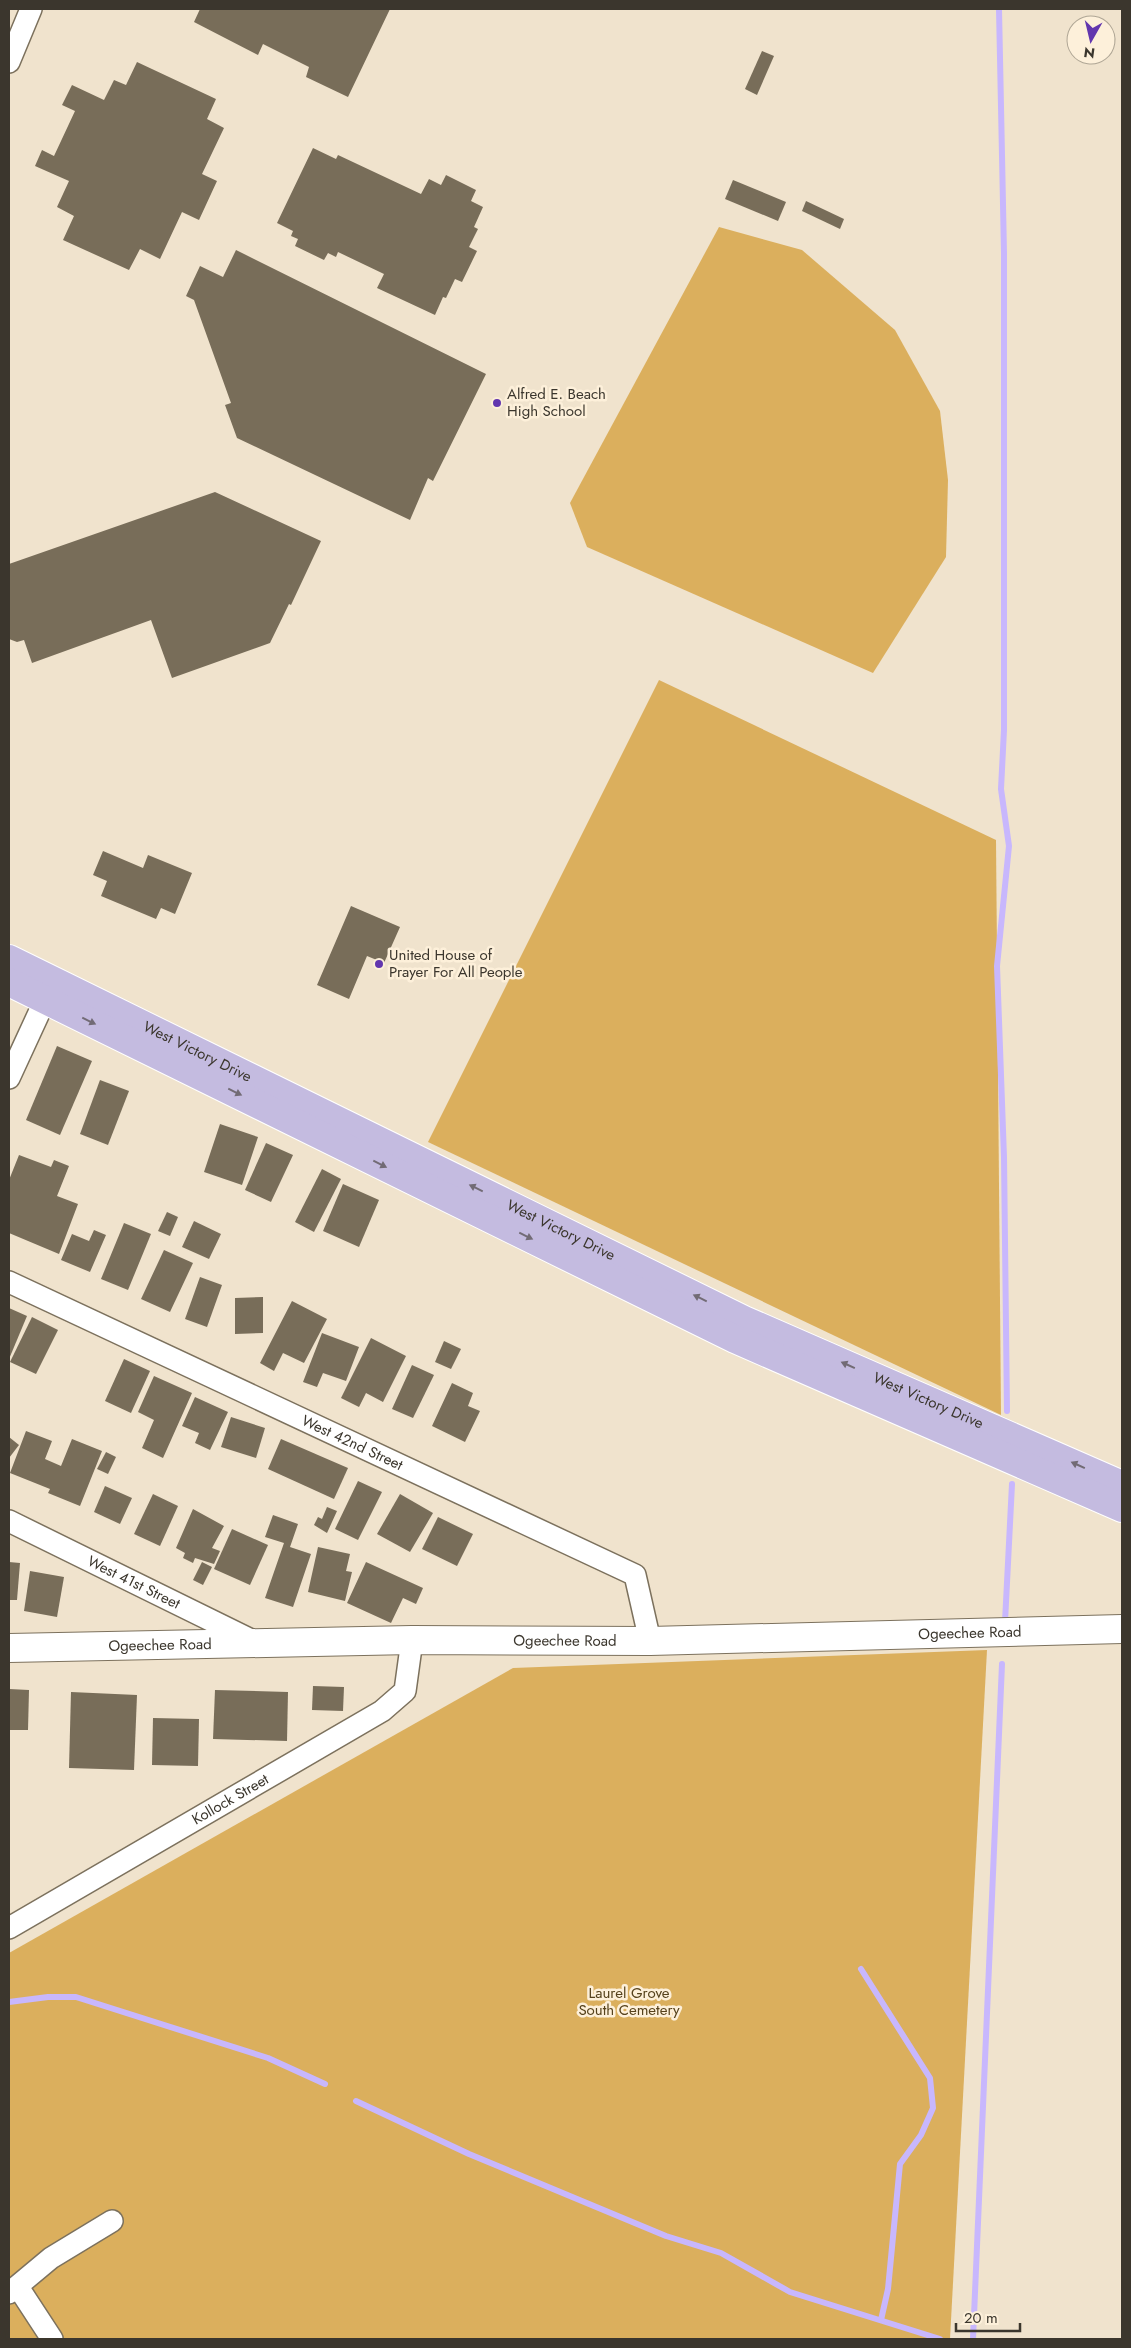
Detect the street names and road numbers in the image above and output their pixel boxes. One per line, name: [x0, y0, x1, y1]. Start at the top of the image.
street label: West Victory Drive: [139, 1016, 256, 1088]
street label: West Victory Drive: [503, 1194, 619, 1266]
street label: West Victory Drive: [870, 1367, 987, 1434]
street label: West 42nd Street: [298, 1409, 407, 1476]
street label: West 41st Street: [84, 1550, 184, 1615]
street label: Ogeechee Road: [918, 1621, 1022, 1645]
street label: Ogeechee Road: [513, 1629, 617, 1652]
street label: Ogeechee Road: [108, 1633, 212, 1657]
street label: Kollock Street: [188, 1768, 273, 1830]

